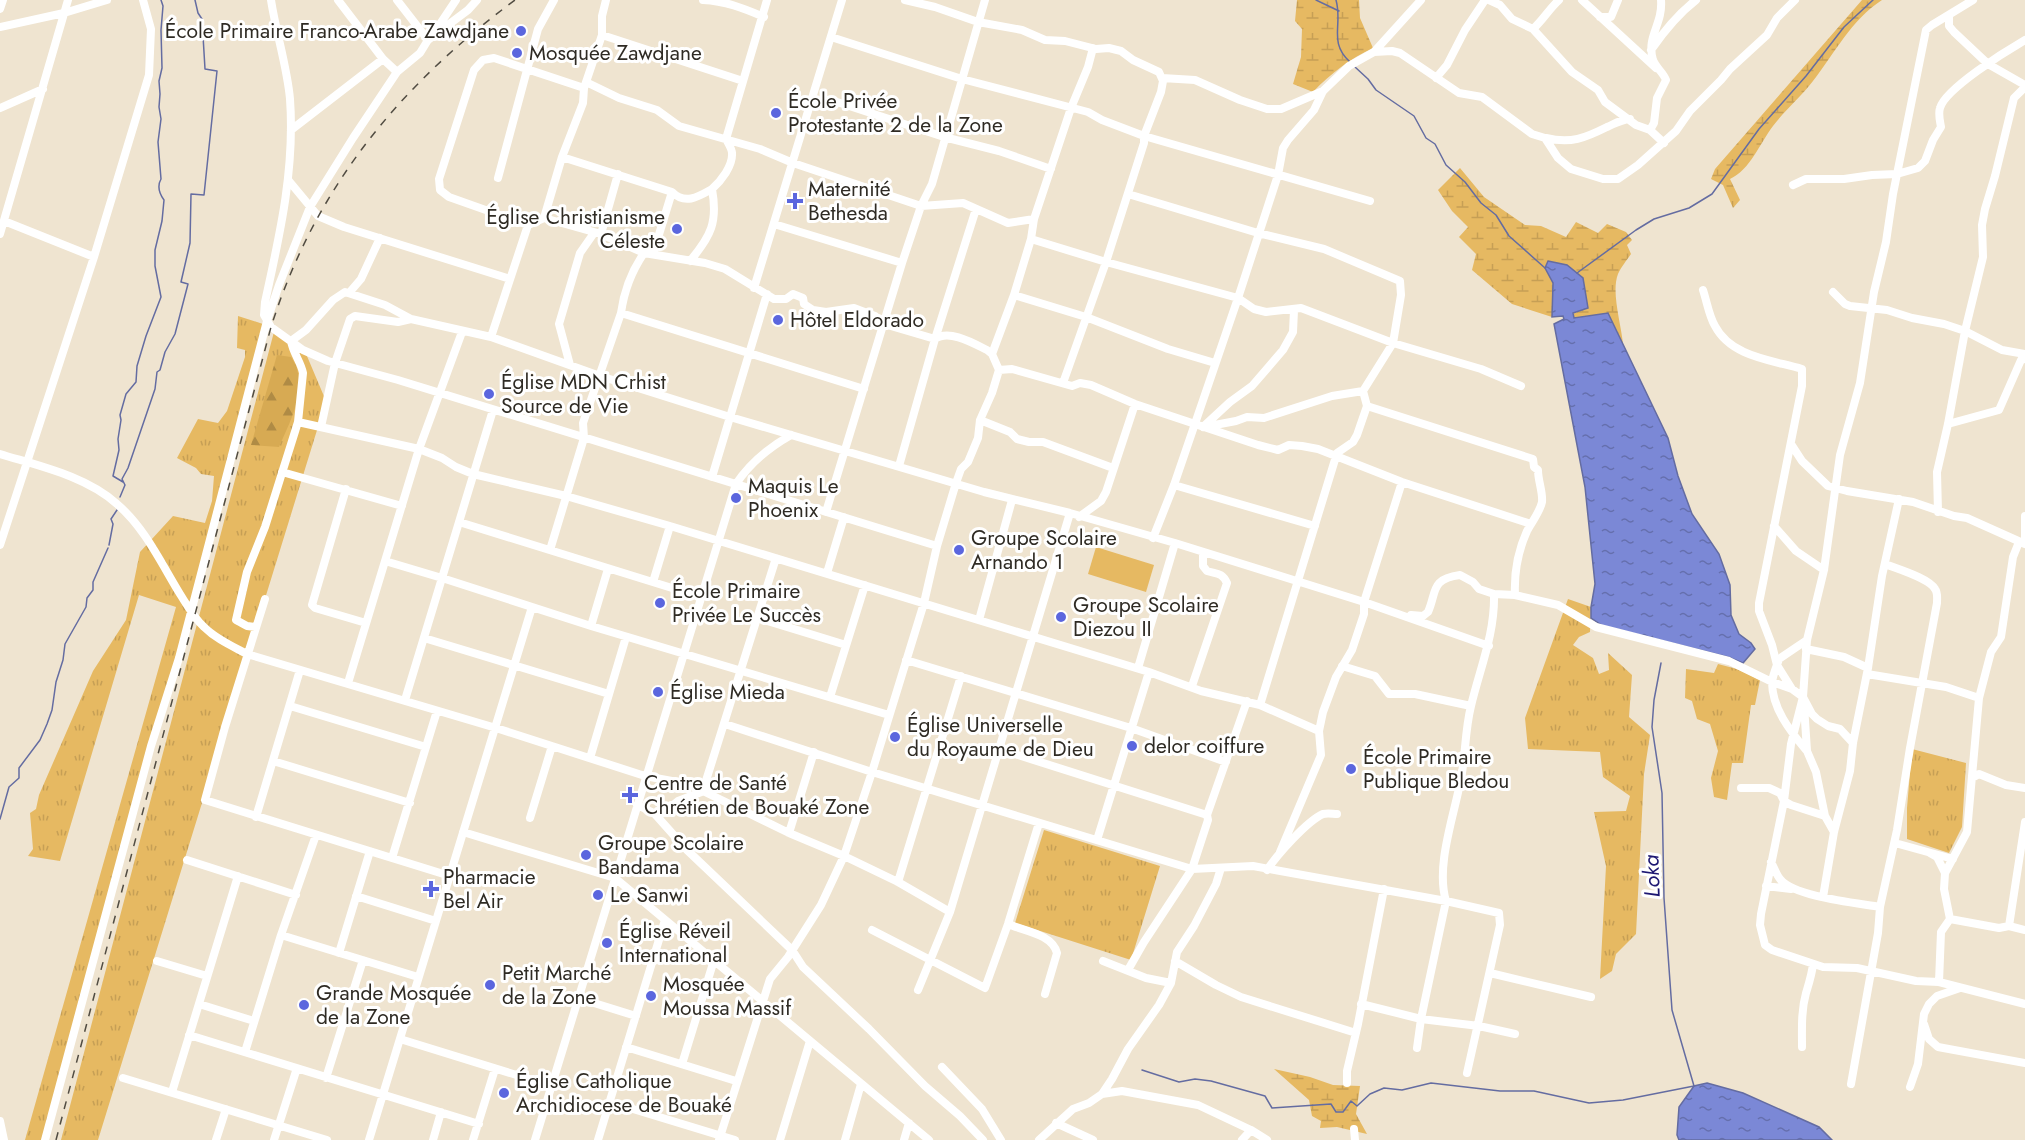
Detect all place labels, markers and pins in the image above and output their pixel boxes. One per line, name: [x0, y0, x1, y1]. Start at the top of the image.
place label: École Primaire Franco-Arabe Zawdjane: [165, 16, 509, 46]
marker: École Primaire Franco-Arabe Zawdjane: [514, 24, 528, 38]
place label: Mosquée Zawdjane: [529, 38, 702, 68]
marker: Mosquée Zawdjane: [510, 46, 524, 60]
place label: École Privée Protestante 2 de la Zone: [788, 86, 1003, 140]
marker: École Privée Protestante 2 de la Zone: [769, 106, 783, 120]
place label: Maternité Bethesda: [808, 174, 891, 228]
marker: Maternité Bethesda: [786, 192, 804, 210]
place label: Église Christianisme Céleste: [486, 202, 665, 256]
marker: Église Christianisme Céleste: [670, 222, 684, 236]
place label: Hôtel Eldorado: [790, 305, 924, 335]
marker: Hôtel Eldorado: [771, 313, 785, 327]
place label: Église MDN Crhist Source de Vie: [501, 367, 666, 421]
marker: Église MDN Crhist Source de Vie: [482, 387, 496, 401]
place label: Maquis Le Phoenix: [748, 471, 839, 525]
marker: Maquis Le Phoenix: [729, 491, 743, 505]
place label: Groupe Scolaire Arnando 1: [971, 523, 1117, 577]
marker: Groupe Scolaire Arnando 1: [952, 543, 966, 557]
place label: École Primaire Privée Le Succès: [672, 576, 821, 630]
place label: Groupe Scolaire Diezou II: [1073, 590, 1219, 644]
marker: École Primaire Privée Le Succès: [653, 596, 667, 610]
marker: Groupe Scolaire Diezou II: [1054, 610, 1068, 624]
place label: Église Mieda: [670, 677, 785, 707]
marker: Église Mieda: [651, 685, 665, 699]
place label: Église Universelle du Royaume de Dieu: [907, 710, 1094, 764]
marker: Église Universelle du Royaume de Dieu: [888, 730, 902, 744]
place label: delor coiffure: [1144, 731, 1264, 761]
marker: delor coiffure: [1125, 739, 1139, 753]
place label: École Primaire Publique Bledou: [1363, 742, 1509, 796]
marker: École Primaire Publique Bledou: [1344, 762, 1358, 776]
place label: Centre de Santé Chrétien de Bouaké Zone: [644, 768, 869, 822]
marker: Centre de Santé Chrétien de Bouaké Zone: [621, 786, 639, 804]
place label: Groupe Scolaire Bandama: [598, 828, 744, 882]
marker: Groupe Scolaire Bandama: [579, 848, 593, 862]
place label: Pharmacie Bel Air: [443, 862, 536, 916]
place label: Le Sanwi: [610, 880, 689, 910]
marker: Pharmacie Bel Air: [424, 882, 438, 896]
marker: Le Sanwi: [591, 888, 605, 902]
place label: Église Réveil International: [619, 916, 731, 970]
marker: Église Réveil International: [600, 936, 614, 950]
place label: Petit Marché de la Zone: [502, 958, 612, 1012]
place label: Mosquée Moussa Massif: [663, 969, 792, 1023]
place label: Grande Mosquée de la Zone: [316, 978, 471, 1032]
marker: Petit Marché de la Zone: [483, 978, 497, 992]
marker: Mosquée Moussa Massif: [644, 989, 658, 1003]
marker: Grande Mosquée de la Zone: [297, 998, 311, 1012]
place label: Église Catholique Archidiocese de Bouaké: [516, 1066, 732, 1120]
marker: Église Catholique Archidiocese de Bouaké: [497, 1086, 511, 1100]

